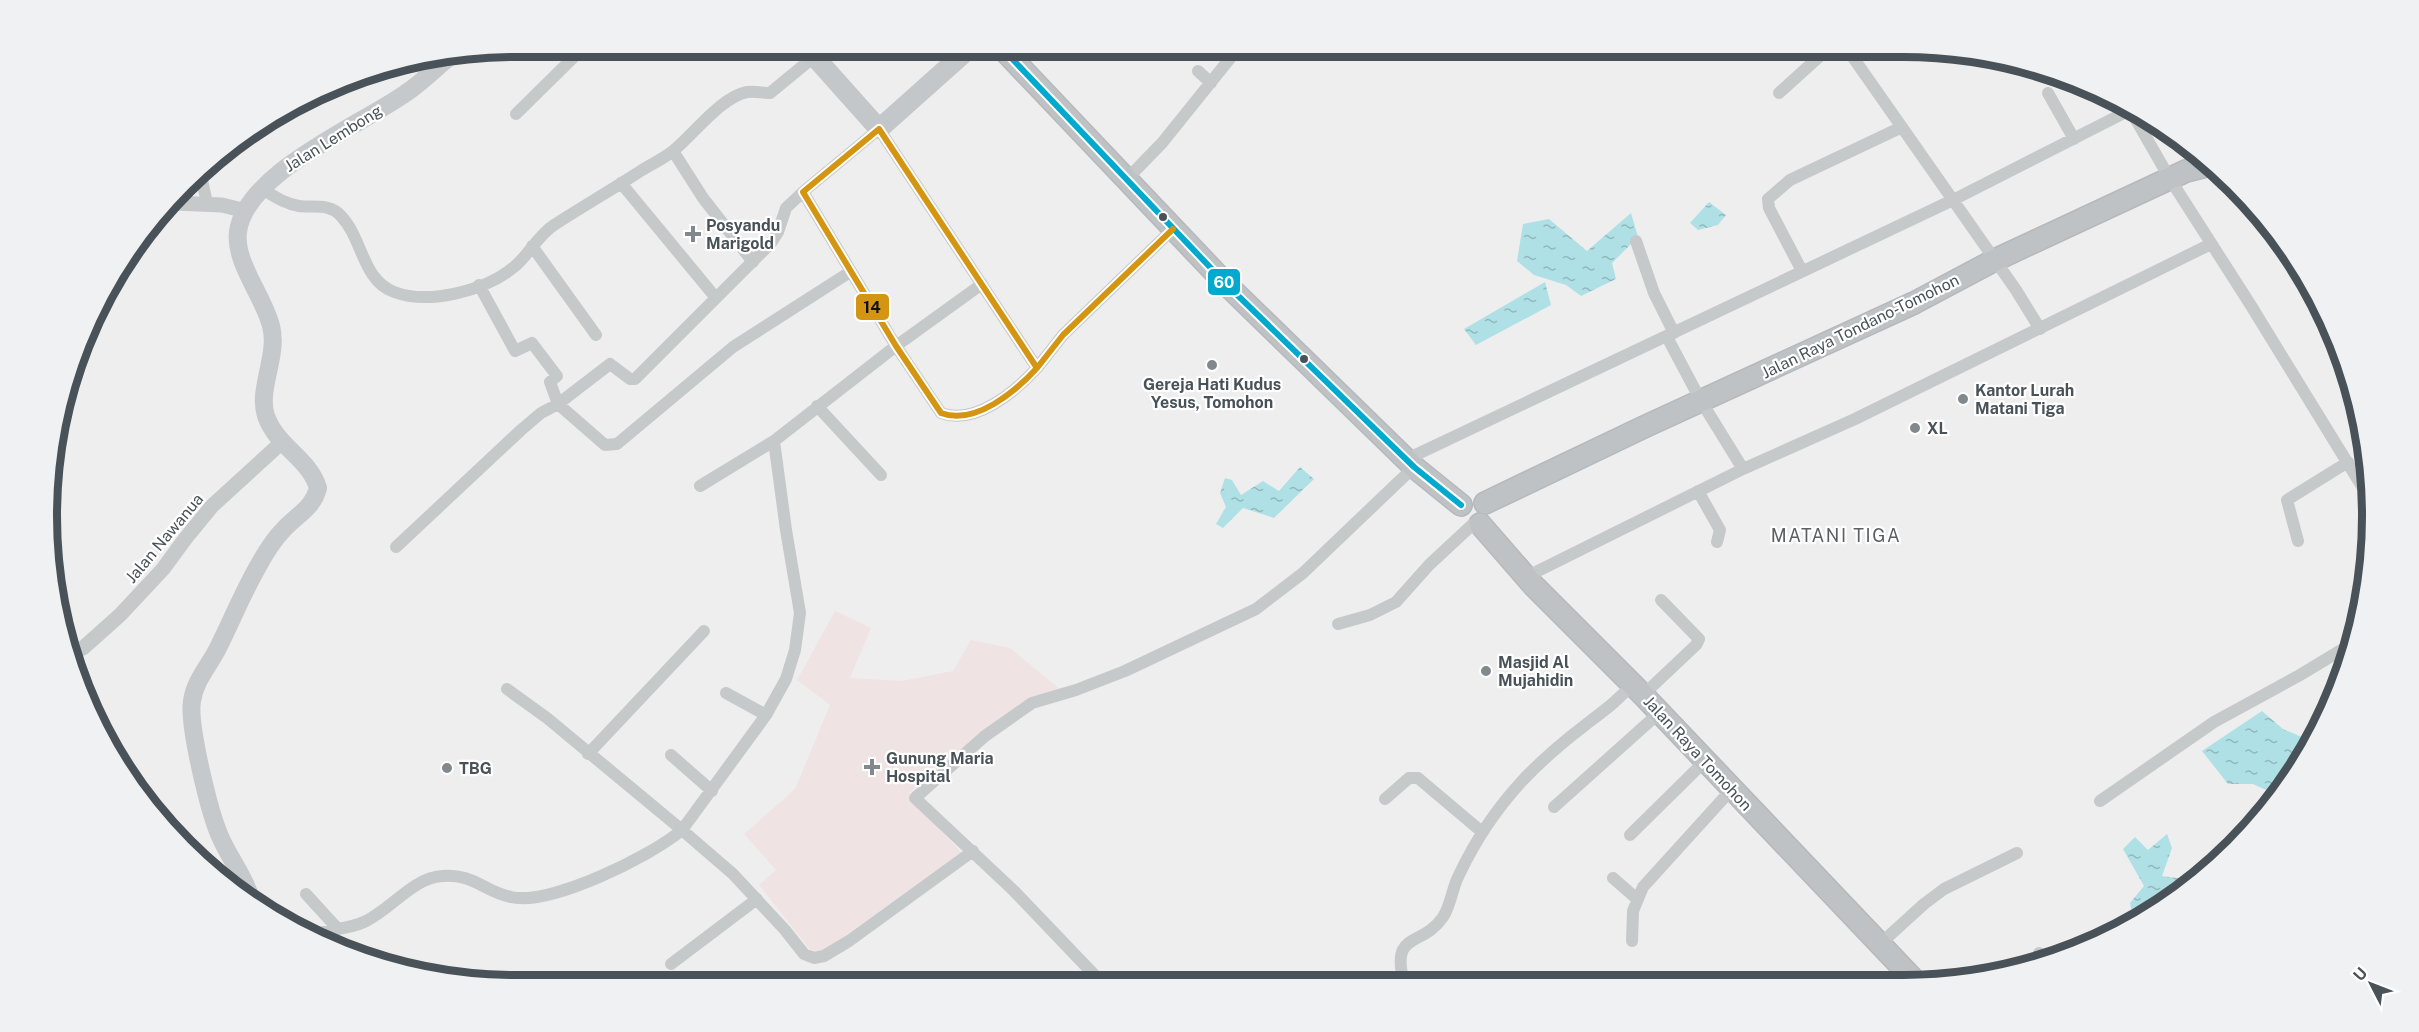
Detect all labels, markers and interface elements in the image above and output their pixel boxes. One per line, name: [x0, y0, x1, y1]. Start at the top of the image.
street label: Jalan Lembong: [281, 101, 386, 176]
unlabelled marker: [1157, 211, 1169, 223]
place label: Posyandu Marigold: [706, 216, 780, 253]
marker: Posyandu Marigold: [684, 225, 702, 243]
line badge: 60: [1207, 268, 1241, 296]
street label: Jalan Raya Tondano-Tomohon: [1758, 270, 1962, 383]
text: 60: [1214, 273, 1234, 292]
line badge: 14: [855, 293, 890, 321]
text: 14: [863, 298, 881, 317]
unlabelled marker: [1298, 353, 1310, 365]
marker: Gereja Hati Kudus Yesus, Tomohon: [1205, 358, 1219, 372]
place label: Gereja Hati Kudus Yesus, Tomohon: [1143, 375, 1281, 412]
place label: Kantor Lurah Matani Tiga: [1975, 381, 2074, 418]
marker: Kantor Lurah Matani Tiga: [1956, 392, 1970, 406]
place label: XL: [1927, 419, 1948, 438]
marker: XL: [1908, 421, 1922, 435]
street label: Jalan Nawanua: [121, 490, 207, 587]
district label: MATANI TIGA: [1771, 525, 1901, 546]
place label: Masjid Al Mujahidin: [1498, 653, 1573, 690]
marker: Masjid Al Mujahidin: [1479, 664, 1493, 678]
street label: Jalan Raya Tomohon: [1640, 692, 1756, 815]
place label: Gunung Maria Hospital: [886, 749, 994, 786]
marker: Gunung Maria Hospital: [863, 758, 881, 776]
place label: TBG: [459, 759, 492, 778]
marker: TBG: [440, 761, 454, 775]
north arrow: [2341, 954, 2401, 1014]
text: U: [2349, 964, 2371, 985]

